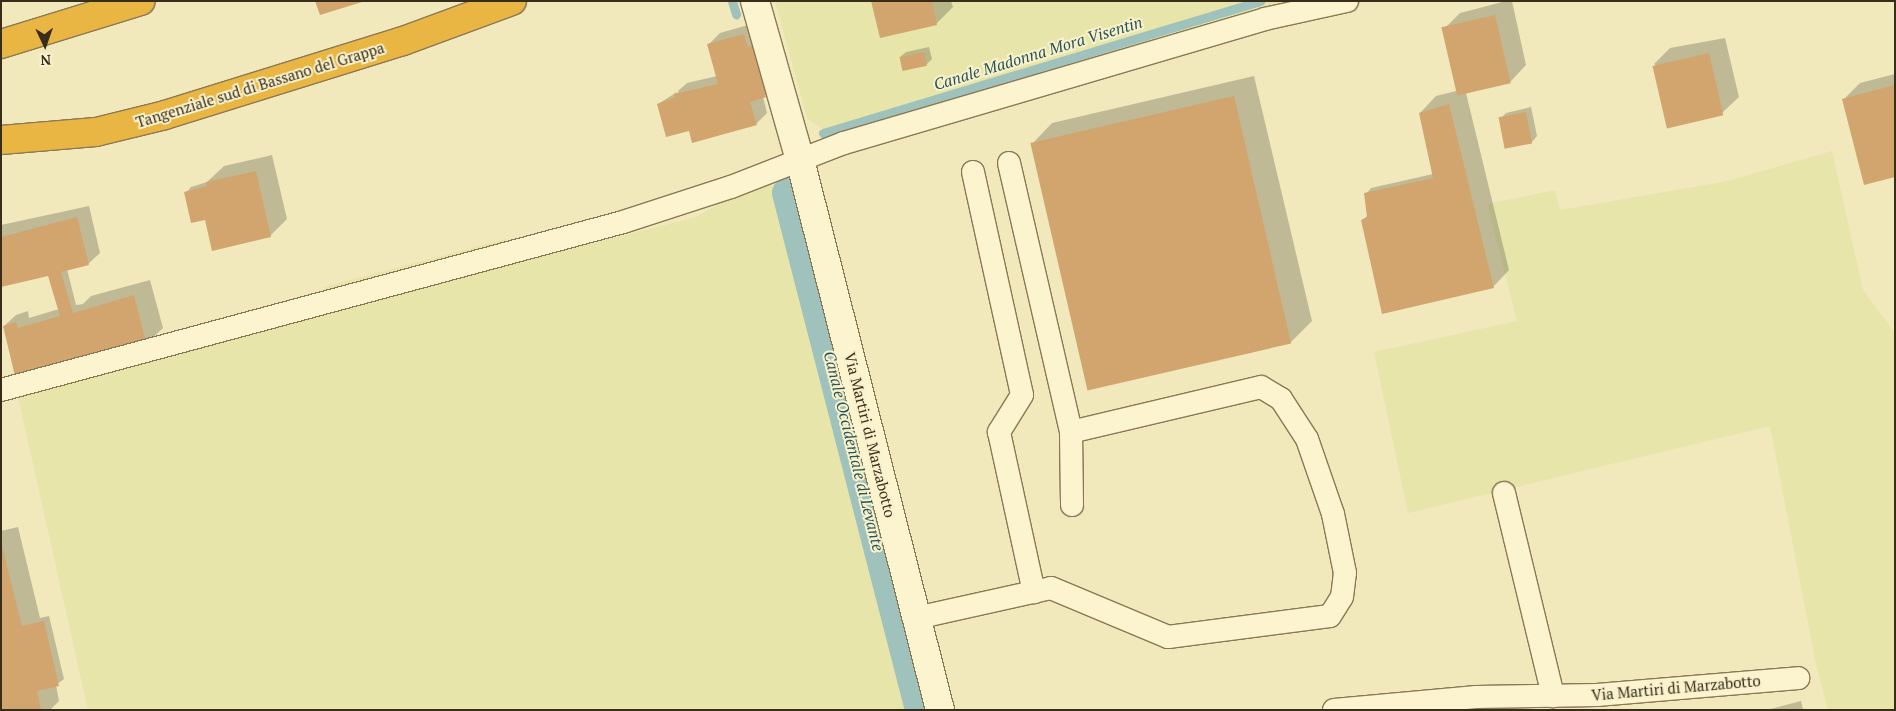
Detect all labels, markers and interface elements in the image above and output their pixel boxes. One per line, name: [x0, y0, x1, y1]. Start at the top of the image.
water label: Canale Madonna Mora Visentin: [931, 12, 1145, 94]
north arrow: [20, 20, 70, 70]
street label: Tangenziale sud di Bassano del Grappa: [134, 39, 386, 131]
text: N: [40, 51, 52, 70]
water label: Canale Occidentale di Levante: [820, 349, 888, 553]
street label: Via Martiri di Marzabotto: [841, 350, 899, 520]
street label: Via Martiri di Marzabotto: [1591, 672, 1761, 704]

